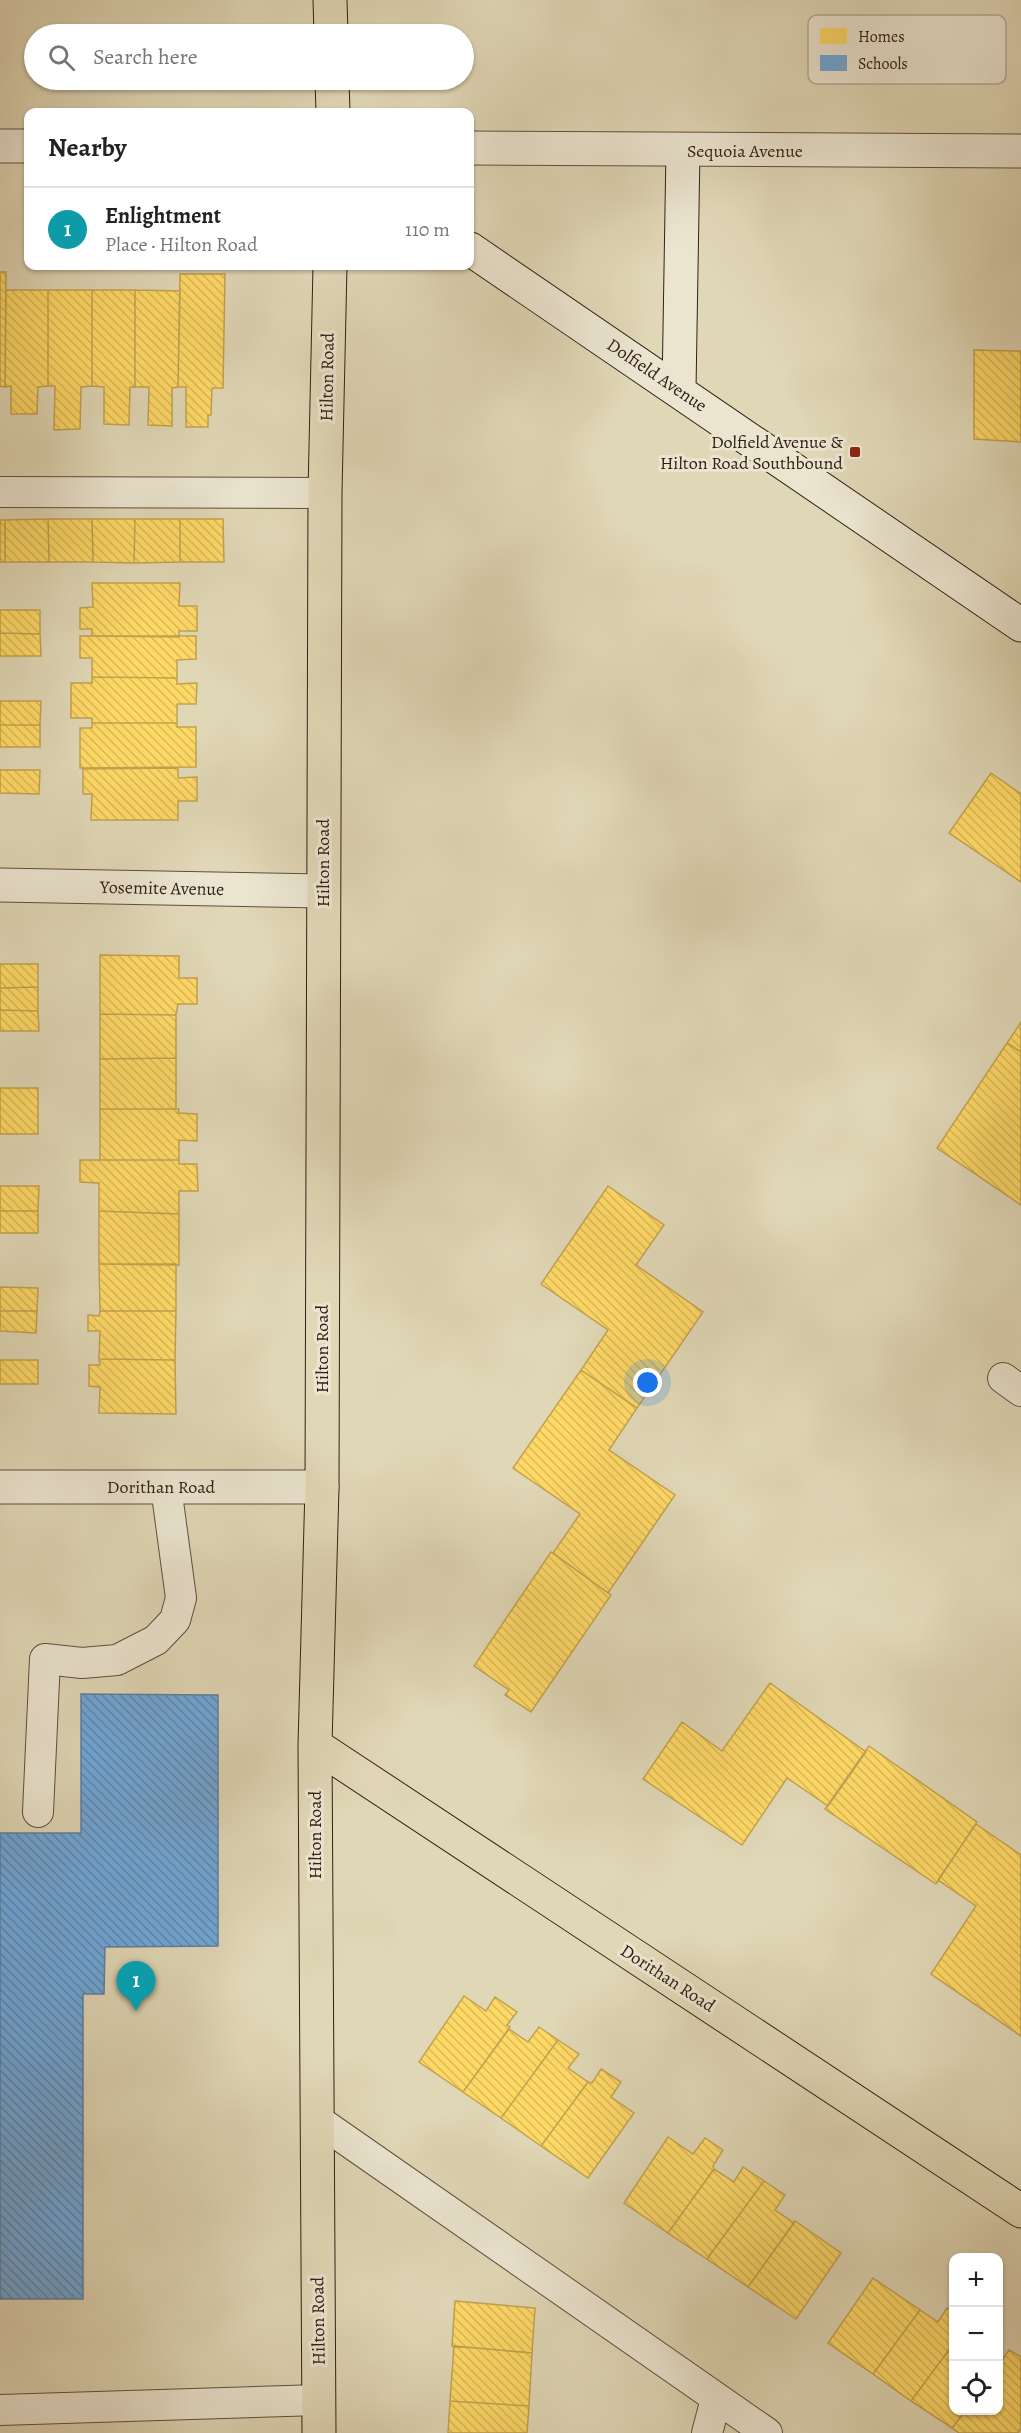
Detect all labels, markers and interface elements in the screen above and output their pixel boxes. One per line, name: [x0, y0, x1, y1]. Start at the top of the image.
legend: [808, 15, 1006, 84]
search box: [24, 24, 474, 90]
text: Homes: [858, 26, 905, 48]
icon: search: [45, 41, 78, 74]
text: Search here: [93, 42, 198, 72]
text: Schools: [858, 53, 908, 75]
text: Nearby: [48, 130, 127, 165]
street label: Sequoia Avenue: [687, 139, 803, 163]
text: Enlightment: [105, 201, 221, 231]
text: 1: [64, 216, 71, 243]
text: 110 m: [405, 216, 450, 243]
text: Place · Hilton Road: [105, 231, 258, 258]
street label: Hilton Road: [314, 332, 340, 422]
street label: Dolfield Avenue: [602, 333, 712, 417]
place label: Dolfield Avenue & Hilton Road Southbound: [660, 430, 843, 475]
marker: Dolfield Avenue & Hilton Road Southbound: [848, 445, 862, 459]
street label: Hilton Road: [311, 818, 335, 907]
street label: Yosemite Avenue: [99, 875, 224, 901]
street label: Hilton Road: [310, 1304, 334, 1393]
your location: [633, 1368, 662, 1397]
street label: Dorithan Road: [107, 1475, 216, 1499]
street label: Hilton Road: [303, 1790, 327, 1879]
street label: Dorithan Road: [616, 1938, 720, 2018]
pin: 1: [116, 1962, 156, 2011]
map controls: [949, 2253, 1003, 2415]
button: +: [949, 2253, 1003, 2307]
street label: Hilton Road: [305, 2276, 331, 2366]
button: −: [949, 2307, 1003, 2361]
button: locate: [949, 2361, 1003, 2415]

